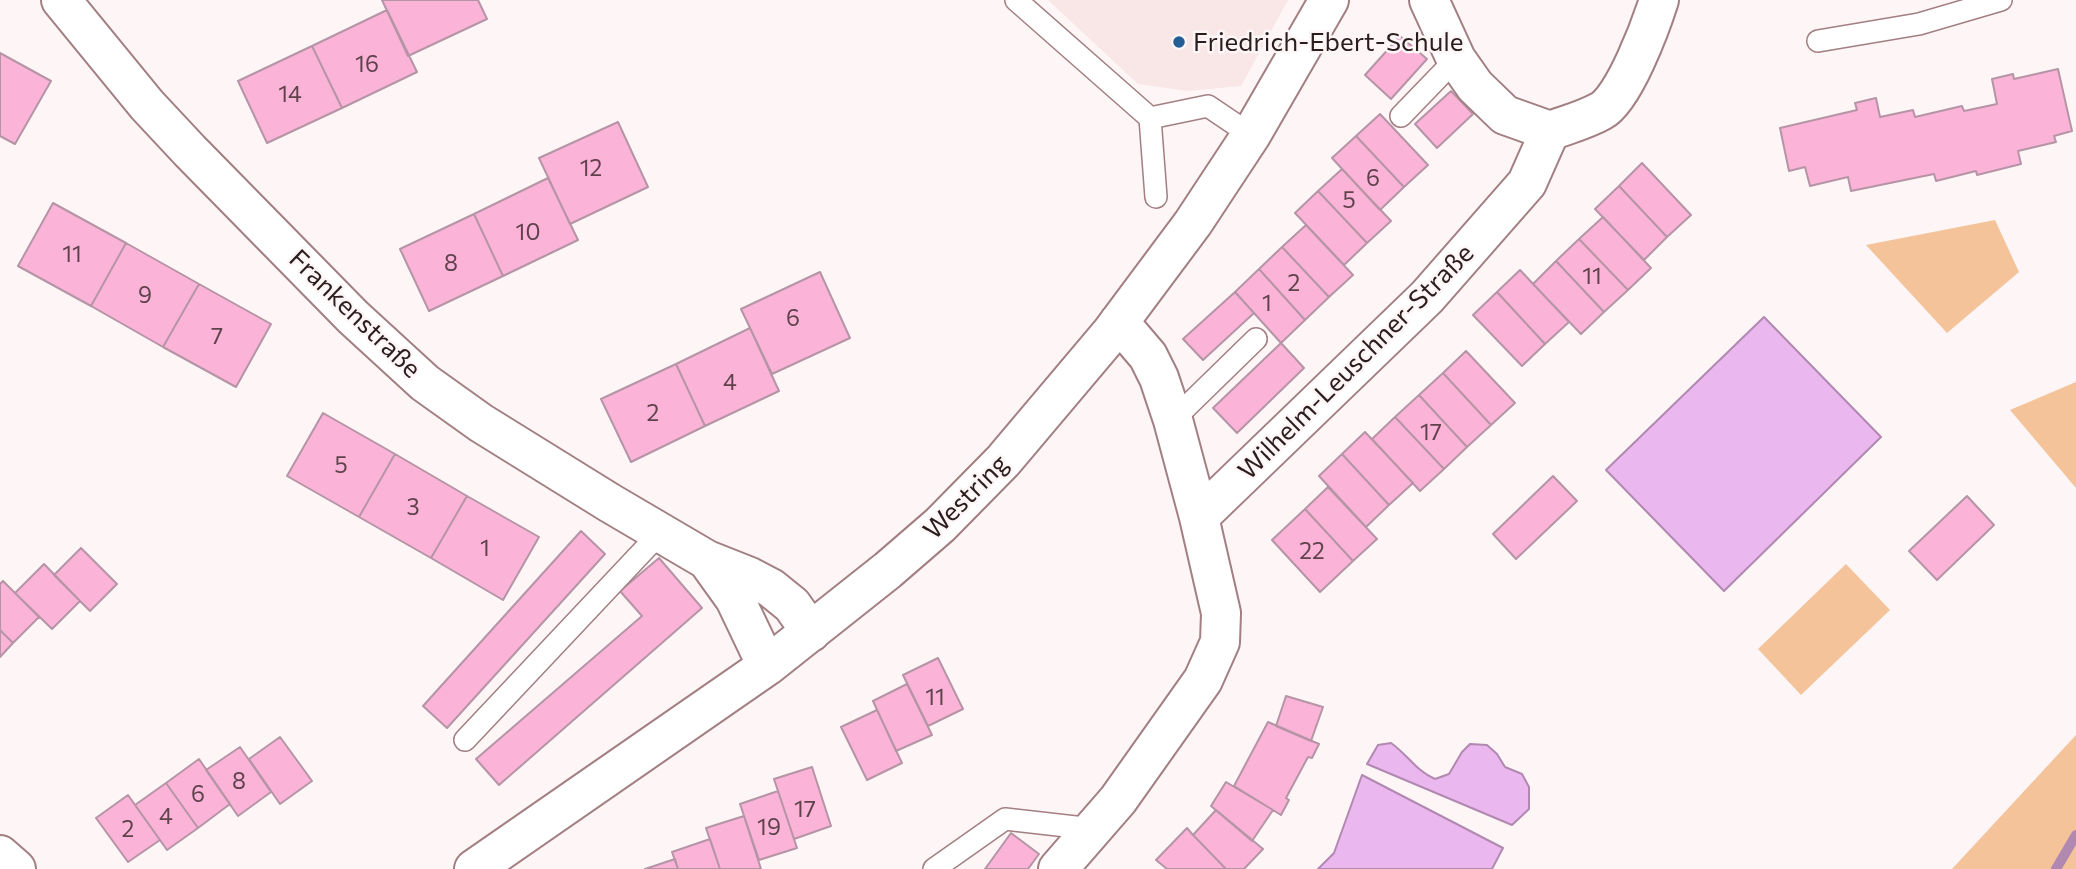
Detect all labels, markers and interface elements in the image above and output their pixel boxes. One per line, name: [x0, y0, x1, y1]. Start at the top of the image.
place label: Friedrich-Ebert-Schule: [1193, 26, 1464, 58]
marker: Friedrich-Ebert-Schule: [1171, 34, 1187, 50]
house number: 16: [355, 50, 379, 78]
house number: 14: [278, 80, 302, 108]
house number: 12: [580, 154, 602, 182]
house number: 6: [1366, 164, 1380, 192]
house number: 5: [1342, 186, 1356, 214]
house number: 10: [516, 218, 540, 246]
street label: Wilhelm-Leuschner-Straße: [1232, 238, 1480, 486]
house number: 11: [62, 240, 82, 268]
street label: Frankenstraße: [283, 243, 427, 385]
house number: 8: [444, 249, 458, 277]
house number: 11: [1582, 262, 1602, 290]
house number: 2: [1288, 269, 1300, 297]
house number: 9: [138, 281, 152, 309]
house number: 1: [1262, 289, 1272, 317]
house number: 6: [786, 304, 800, 332]
house number: 7: [211, 322, 223, 350]
house number: 4: [723, 368, 737, 396]
house number: 2: [647, 399, 659, 427]
house number: 17: [1420, 418, 1442, 446]
street label: Westring: [917, 448, 1015, 546]
house number: 5: [334, 451, 348, 479]
house number: 3: [406, 493, 420, 521]
house number: 1: [480, 534, 490, 562]
house number: 22: [1299, 537, 1325, 565]
house number: 11: [925, 683, 945, 711]
house number: 8: [232, 767, 246, 795]
house number: 6: [191, 780, 205, 808]
house number: 17: [794, 795, 816, 823]
house number: 4: [159, 802, 173, 830]
house number: 19: [757, 813, 781, 841]
house number: 2: [122, 815, 134, 843]

